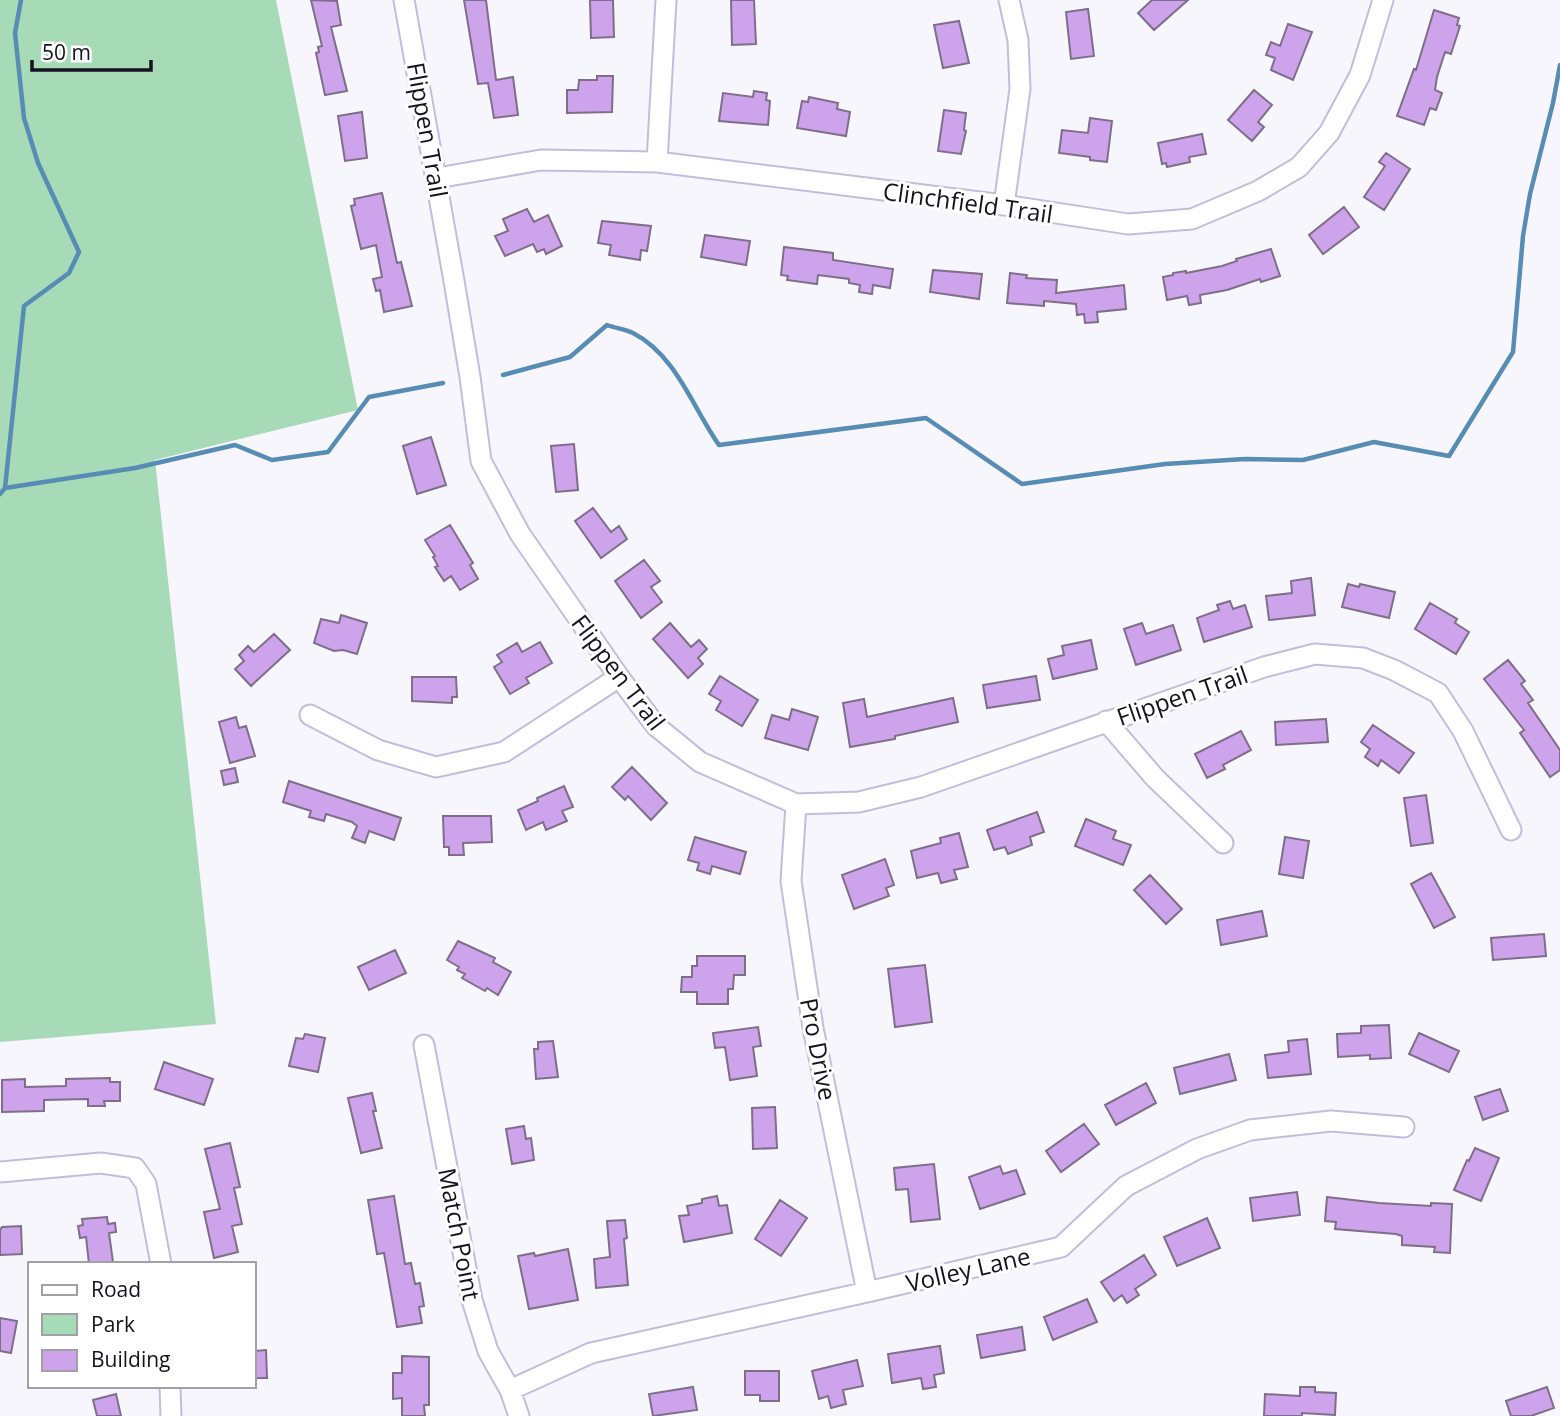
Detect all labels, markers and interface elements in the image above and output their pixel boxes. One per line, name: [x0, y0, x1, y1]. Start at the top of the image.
scale bar: [32, 28, 150, 72]
text: 50 m: [42, 38, 91, 66]
street label: Flippen Trail: [400, 60, 456, 200]
street label: Clinchfield Trail: [881, 174, 1055, 230]
street label: Flippen Trail: [565, 607, 673, 737]
street label: Flippen Trail: [1112, 657, 1252, 733]
street label: Pro Drive: [793, 995, 845, 1103]
street label: Match Point: [431, 1165, 489, 1303]
street label: Volley Lane: [903, 1239, 1033, 1299]
legend: [28, 1262, 256, 1388]
text: Road: [91, 1275, 141, 1303]
text: Park: [91, 1310, 135, 1338]
text: Building: [91, 1345, 170, 1373]

